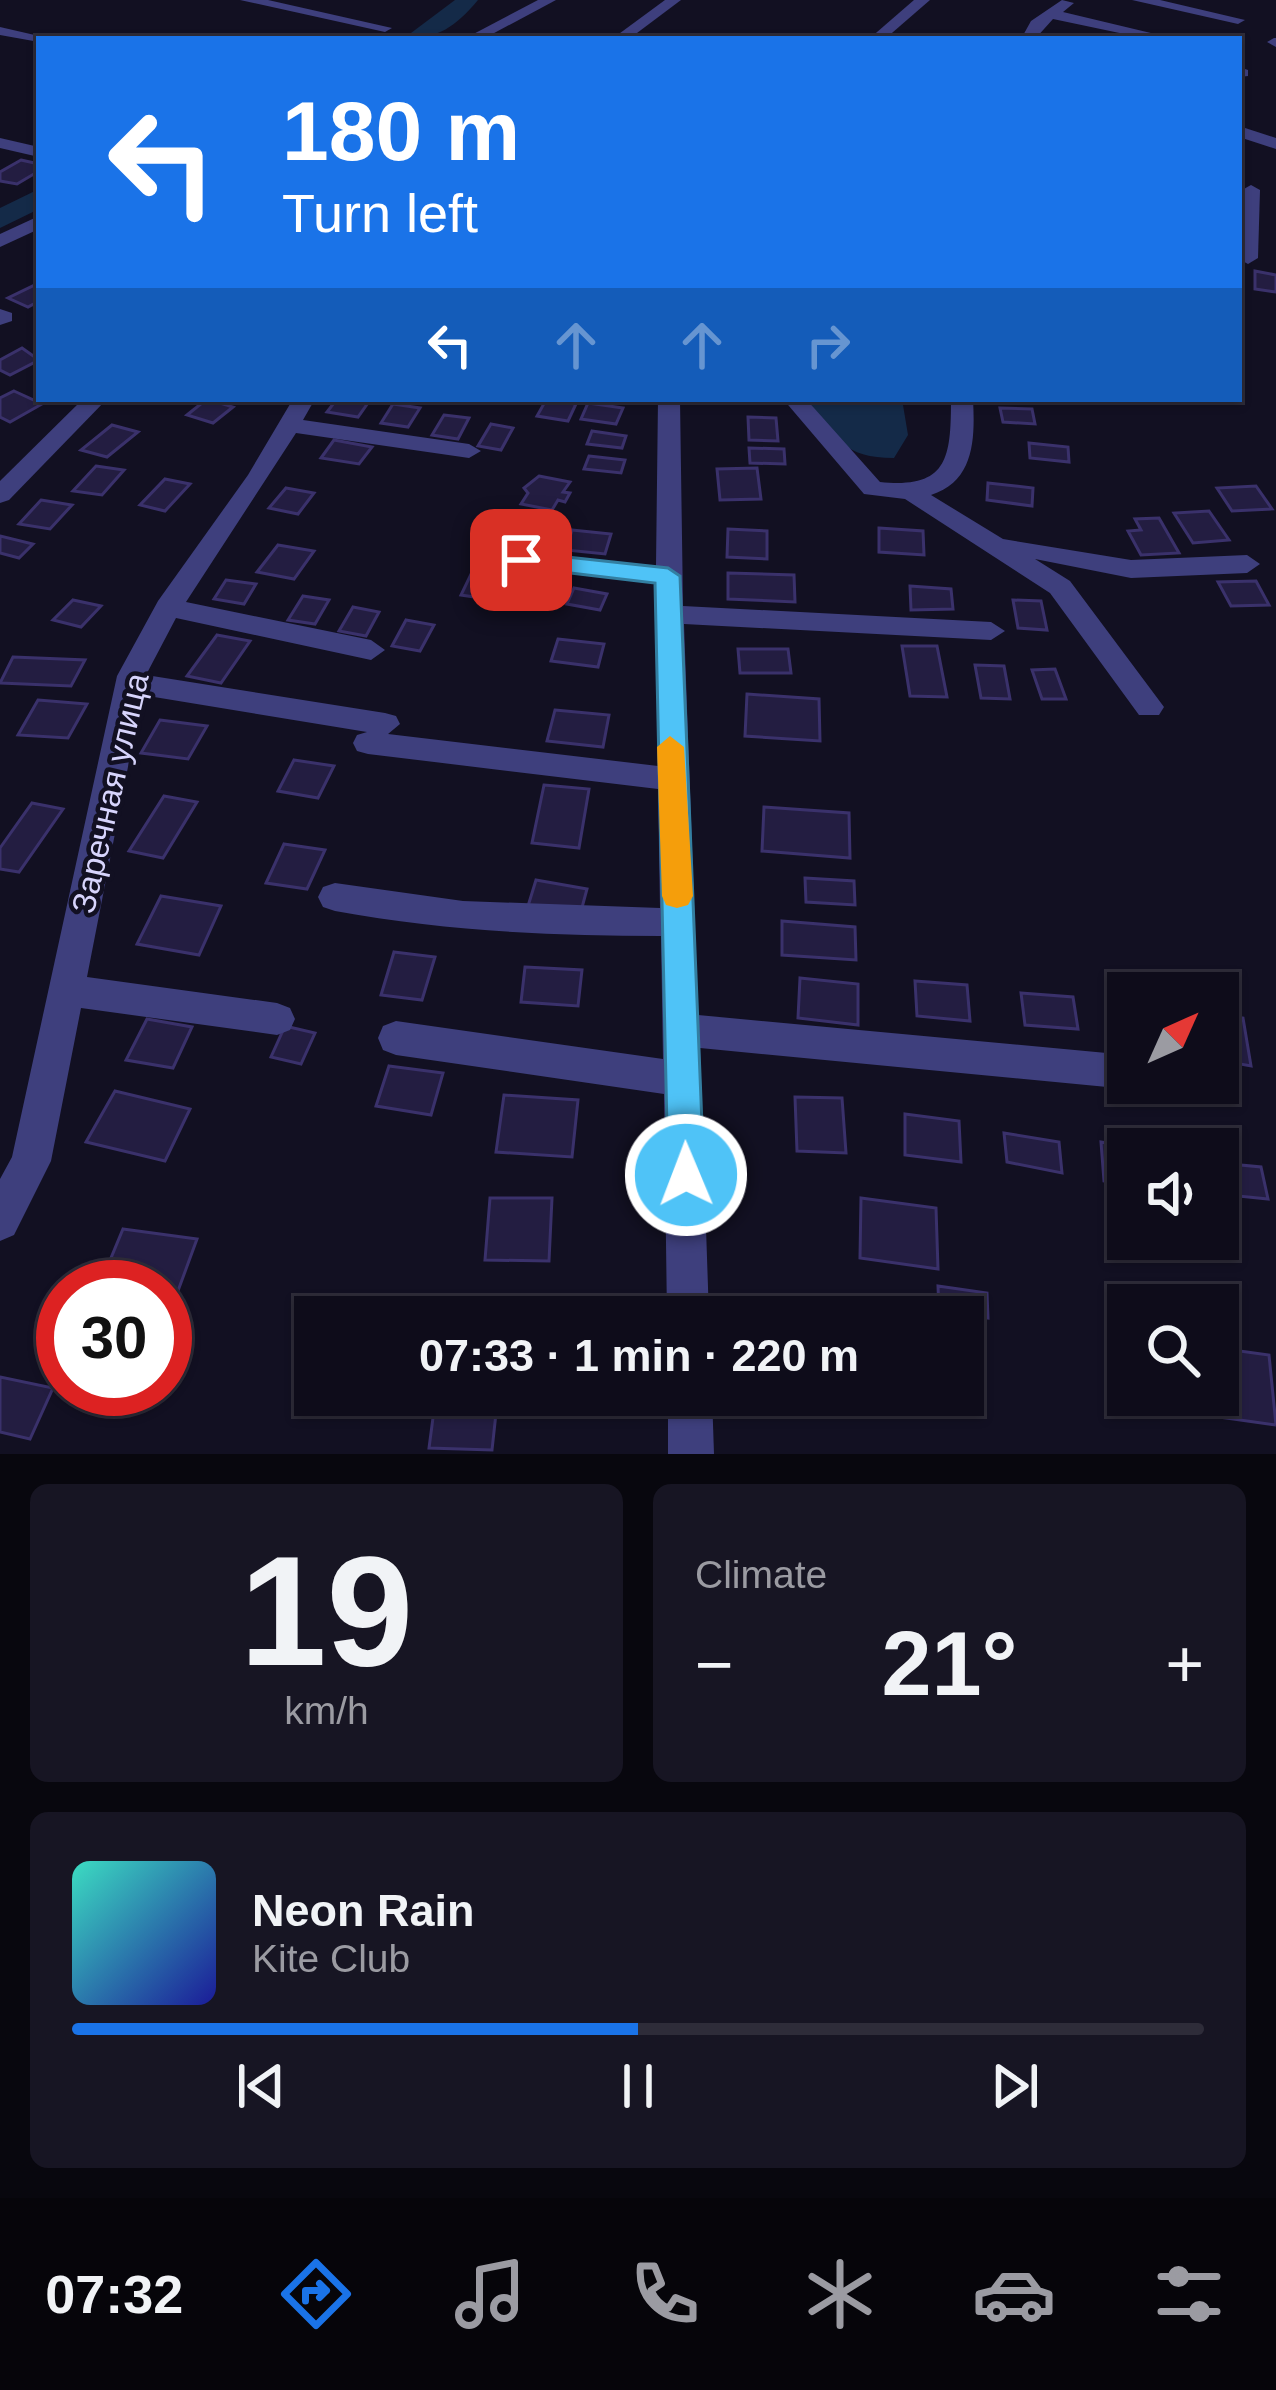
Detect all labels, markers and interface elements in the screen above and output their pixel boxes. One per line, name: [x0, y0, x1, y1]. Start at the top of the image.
icon: left: [84, 84, 240, 240]
text: 180 m: [282, 84, 520, 178]
text: Turn left: [282, 183, 478, 243]
icon: left: [417, 312, 483, 378]
icon: ahead: [543, 312, 609, 378]
icon: ahead: [669, 312, 735, 378]
icon: right: [795, 312, 861, 378]
pin: [470, 509, 572, 611]
icon: arrive: [488, 527, 554, 593]
street label: Заречная улица: [64, 669, 156, 917]
north arrow: [1107, 972, 1239, 1104]
map controls: [1107, 972, 1239, 1416]
position arrow: [623, 1112, 749, 1238]
button: sound: [1107, 1128, 1239, 1260]
speed limit sign: 30: [36, 1260, 192, 1416]
button: search: [1107, 1284, 1239, 1416]
text: 07:33 · 1 min · 220 m: [419, 1330, 859, 1381]
text: 19: [240, 1524, 413, 1698]
text: Climate: [695, 1553, 827, 1596]
text: 21°: [881, 1614, 1018, 1714]
text: −: [695, 1627, 734, 1701]
text: +: [1165, 1627, 1204, 1701]
text: km/h: [284, 1689, 369, 1732]
text: Neon Rain: [252, 1885, 475, 1936]
text: Kite Club: [252, 1937, 410, 1980]
icon: previous: [228, 2053, 294, 2119]
icon: pause: [605, 2053, 671, 2119]
icon: next: [982, 2053, 1048, 2119]
icon: directions: [274, 2252, 358, 2336]
icon: music: [448, 2252, 532, 2336]
icon: phone: [623, 2252, 707, 2336]
icon: climate: [798, 2252, 882, 2336]
icon: car: [972, 2252, 1056, 2336]
icon: filters: [1147, 2252, 1231, 2336]
text: 07:32: [45, 2264, 183, 2324]

